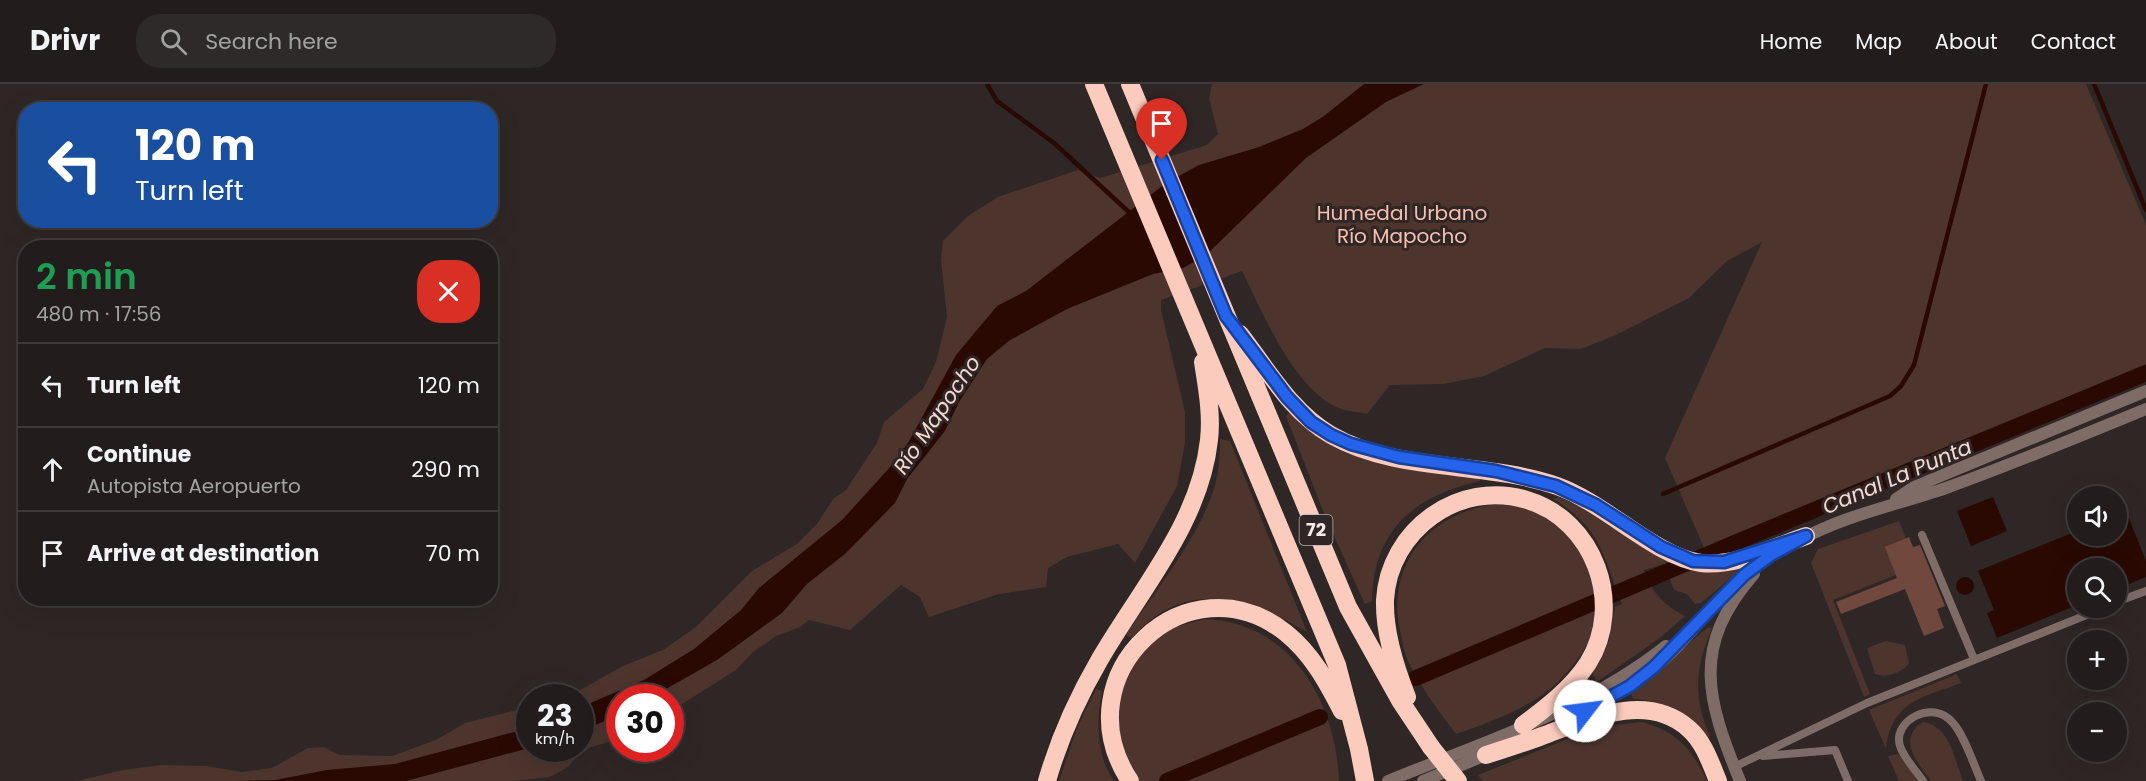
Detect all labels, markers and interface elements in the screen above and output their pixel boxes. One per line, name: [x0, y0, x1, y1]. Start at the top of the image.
search box: [136, 14, 556, 68]
text: Drivr: [30, 21, 100, 60]
icon: search: [157, 25, 190, 58]
text: Search here: [205, 26, 338, 57]
text: Home: [1760, 27, 1822, 56]
text: Map: [1855, 27, 1902, 56]
text: About: [1935, 27, 1998, 56]
text: Contact: [2031, 27, 2116, 56]
pin: [1136, 98, 1187, 160]
icon: arrive: [1145, 107, 1178, 140]
text: 120 m: [135, 116, 256, 175]
icon: left: [36, 126, 114, 204]
text: Turn left: [135, 172, 244, 209]
park label: Humedal Urbano Río Mapocho: [1317, 199, 1487, 250]
text: 2 min: [36, 251, 137, 302]
button: close: [417, 260, 480, 323]
text: 480 m · 17:56: [36, 300, 161, 328]
water label: Río Mapocho: [886, 350, 987, 480]
icon: left: [36, 369, 69, 402]
text: Turn left: [87, 370, 181, 401]
text: 120 m: [418, 370, 480, 401]
water label: Canal La Punta: [1818, 432, 1976, 521]
text: Continue: [87, 439, 191, 470]
icon: ahead: [36, 453, 69, 486]
text: 290 m: [411, 454, 480, 485]
text: Autopista Aeropuerto: [87, 472, 301, 500]
map controls: [2067, 486, 2127, 762]
button: sound: [2067, 486, 2127, 546]
road number: 72: [1300, 515, 1332, 545]
icon: arrive: [36, 537, 69, 570]
text: Arrive at destination: [87, 538, 319, 569]
text: 70 m: [426, 538, 480, 569]
button: search: [2067, 558, 2127, 618]
button: +: [2067, 630, 2127, 690]
position arrow: [1553, 679, 1617, 743]
speed limit sign: 30: [606, 684, 684, 762]
text: 23: [537, 694, 573, 737]
button: −: [2067, 702, 2127, 762]
text: km/h: [535, 728, 575, 749]

